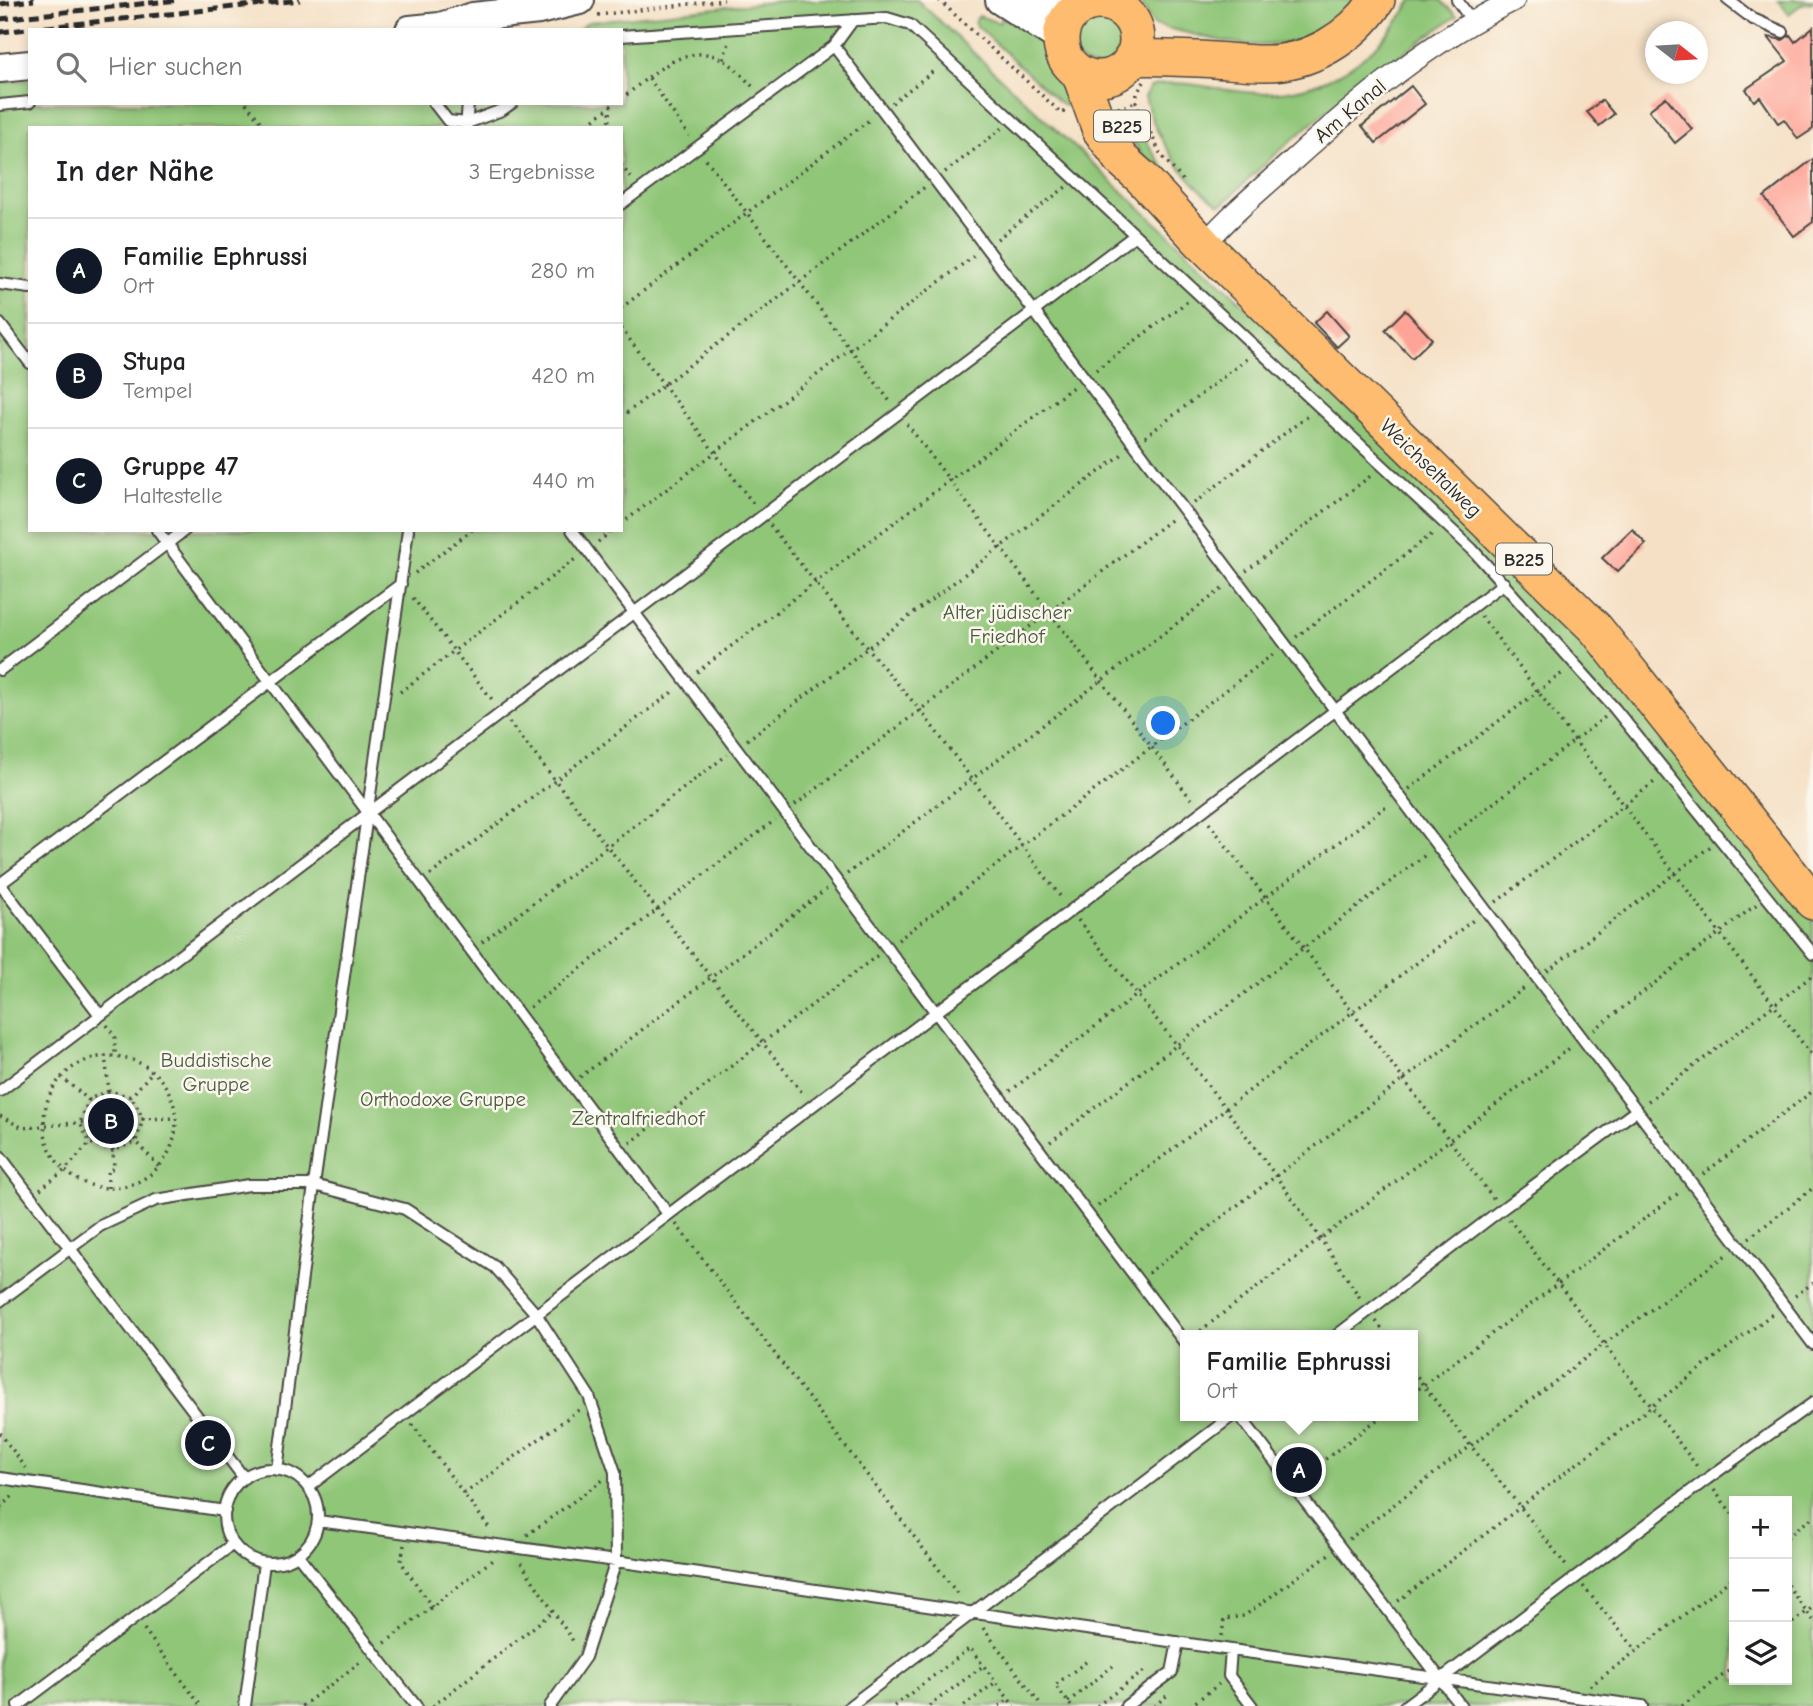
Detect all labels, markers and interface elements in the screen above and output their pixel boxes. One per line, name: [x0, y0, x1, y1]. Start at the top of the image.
north arrow: [1645, 21, 1708, 84]
search box: [28, 28, 623, 105]
icon: search: [52, 48, 90, 86]
text: Hier suchen: [108, 52, 243, 82]
street label: Am Kanal: [1309, 74, 1391, 148]
road number: B225: [1094, 110, 1150, 142]
text: In der Nähe: [56, 154, 214, 189]
text: 3 Ergebnisse: [469, 158, 595, 185]
text: Familie Ephrussi: [123, 242, 308, 272]
text: A: [73, 257, 85, 284]
text: 280 m: [530, 257, 595, 284]
text: Ort: [123, 272, 154, 299]
text: Stupa: [123, 347, 186, 377]
text: B: [72, 362, 86, 389]
text: 420 m: [531, 362, 595, 389]
text: Tempel: [123, 377, 192, 404]
street label: Weichseltalweg: [1375, 414, 1487, 522]
text: Gruppe 47: [123, 452, 238, 482]
text: C: [72, 467, 86, 494]
text: 440 m: [532, 467, 595, 494]
text: Haltestelle: [123, 482, 223, 509]
road number: B225: [1496, 544, 1552, 574]
park label: Alter jüdischer Friedhof: [943, 600, 1072, 648]
your location: [1146, 706, 1180, 740]
park label: Buddistische Gruppe: [161, 1048, 271, 1096]
park label: Orthodoxe Gruppe: [360, 1087, 526, 1111]
pin: B: [88, 1095, 134, 1147]
park label: Zentralfriedhof: [572, 1106, 705, 1130]
popup: [1180, 1330, 1418, 1421]
text: Familie Ephrussi: [1207, 1347, 1391, 1377]
text: Ort: [1207, 1377, 1237, 1404]
pin: C: [185, 1417, 231, 1469]
pin: A: [1276, 1444, 1322, 1496]
map controls: [1729, 1496, 1792, 1685]
button: +: [1729, 1496, 1792, 1559]
button: −: [1729, 1559, 1792, 1622]
button: layers: [1729, 1622, 1792, 1685]

